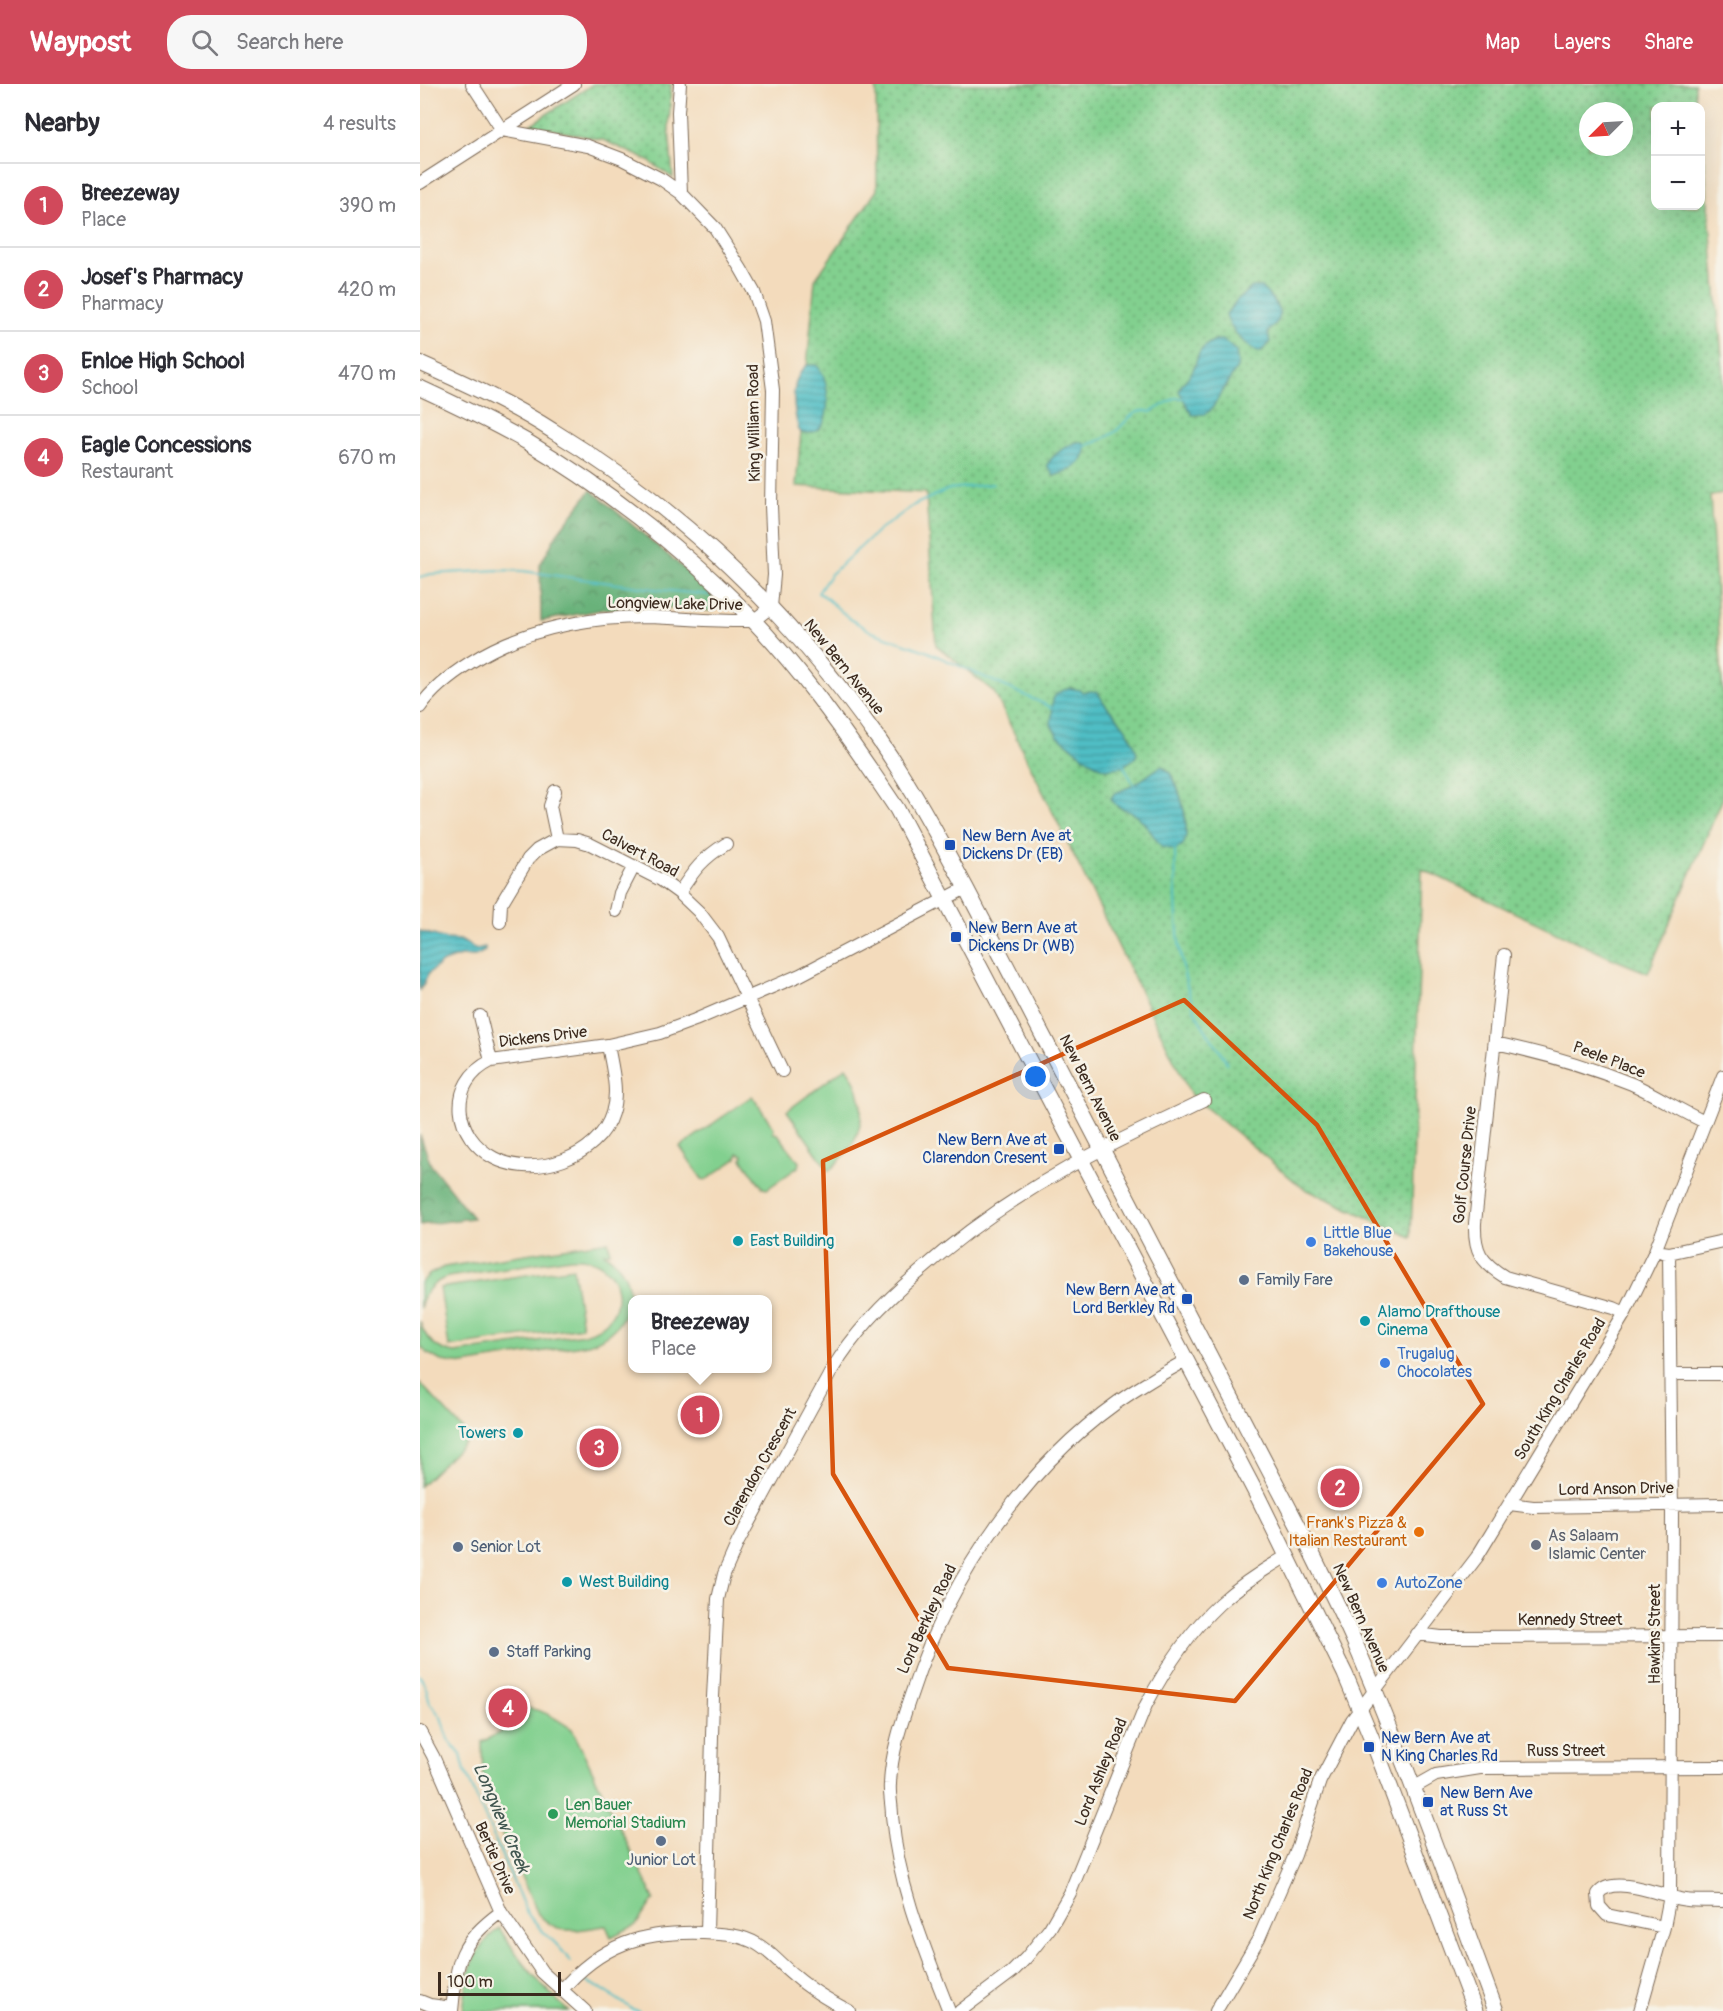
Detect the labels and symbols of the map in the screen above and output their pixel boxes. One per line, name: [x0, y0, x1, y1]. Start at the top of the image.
north arrow: [1579, 102, 1633, 156]
street label: King William Road: [743, 364, 765, 482]
street label: Longview Lake Drive: [607, 593, 743, 615]
street label: New Bern Avenue: [799, 615, 889, 719]
street label: Calvert Road: [598, 824, 682, 882]
place label: New Bern Ave at Dickens Dr (EB): [962, 826, 1072, 864]
marker: New Bern Ave at Dickens Dr (EB): [943, 838, 957, 852]
place label: New Bern Ave at Dickens Dr (WB): [968, 918, 1078, 956]
marker: New Bern Ave at Dickens Dr (WB): [949, 930, 963, 944]
street label: Dickens Drive: [498, 1022, 588, 1052]
street label: New Bern Avenue: [1054, 1031, 1126, 1145]
street label: Peele Place: [1570, 1037, 1648, 1083]
your location: [1021, 1062, 1050, 1091]
street label: Golf Course Drive: [1449, 1105, 1481, 1225]
place label: New Bern Ave at Clarendon Cresent: [922, 1130, 1048, 1168]
marker: New Bern Ave at Clarendon Cresent: [1052, 1142, 1066, 1156]
place label: Little Blue Bakehouse: [1323, 1223, 1393, 1261]
place label: East Building: [750, 1231, 834, 1251]
marker: East Building: [731, 1234, 745, 1248]
marker: Little Blue Bakehouse: [1304, 1235, 1318, 1249]
place label: Family Fare: [1256, 1270, 1333, 1290]
marker: Family Fare: [1237, 1273, 1251, 1287]
place label: New Bern Ave at Lord Berkley Rd: [1065, 1280, 1176, 1318]
marker: New Bern Ave at Lord Berkley Rd: [1180, 1292, 1194, 1306]
place label: Alamo Drafthouse Cinema: [1377, 1302, 1500, 1340]
marker: Alamo Drafthouse Cinema: [1358, 1314, 1372, 1328]
street label: South King Charles Road: [1510, 1314, 1610, 1464]
place label: Trugalug Chocolates: [1397, 1344, 1472, 1382]
marker: Trugalug Chocolates: [1378, 1356, 1392, 1370]
pin: 1: [680, 1392, 720, 1438]
street label: Clarendon Crescent: [719, 1404, 801, 1530]
place label: Towers: [458, 1423, 506, 1443]
marker: Towers: [511, 1426, 525, 1440]
pin: 3: [580, 1426, 618, 1470]
pin: 2: [1320, 1466, 1360, 1510]
street label: Lord Anson Drive: [1558, 1478, 1674, 1500]
place label: Frank's Pizza & Italian Restaurant: [1289, 1513, 1408, 1551]
marker: Frank's Pizza & Italian Restaurant: [1412, 1525, 1426, 1539]
place label: As Salaam Islamic Center: [1548, 1526, 1646, 1564]
place label: Senior Lot: [470, 1537, 541, 1557]
marker: As Salaam Islamic Center: [1529, 1538, 1543, 1552]
marker: Senior Lot: [451, 1540, 465, 1554]
street label: New Bern Avenue: [1328, 1560, 1394, 1676]
street label: Lord Berkley Road: [893, 1561, 961, 1677]
place label: West Building: [579, 1572, 669, 1592]
place label: AutoZone: [1394, 1573, 1463, 1593]
marker: West Building: [560, 1575, 574, 1589]
marker: AutoZone: [1375, 1576, 1389, 1590]
street label: Hawkins Street: [1645, 1583, 1665, 1684]
street label: Kennedy Street: [1518, 1610, 1623, 1630]
place label: Staff Parking: [506, 1642, 591, 1662]
marker: Staff Parking: [487, 1645, 501, 1659]
pin: 4: [488, 1686, 527, 1730]
street label: Lord Ashley Road: [1070, 1715, 1132, 1829]
place label: New Bern Ave at N King Charles Rd: [1381, 1728, 1498, 1766]
marker: New Bern Ave at N King Charles Rd: [1362, 1740, 1376, 1754]
street label: Russ Street: [1527, 1741, 1606, 1761]
water label: Longview Creek: [467, 1759, 535, 1878]
street label: North King Charles Road: [1238, 1765, 1318, 1923]
place label: New Bern Ave at Russ St: [1440, 1783, 1533, 1821]
place label: Len Bauer Memorial Stadium: [565, 1795, 686, 1833]
marker: New Bern Ave at Russ St: [1421, 1795, 1435, 1809]
marker: Len Bauer Memorial Stadium: [546, 1807, 560, 1821]
street label: Bertie Drive: [470, 1819, 520, 1898]
marker: Junior Lot: [654, 1834, 668, 1848]
place label: Junior Lot: [626, 1850, 696, 1870]
scale bar: [438, 1969, 561, 1996]

